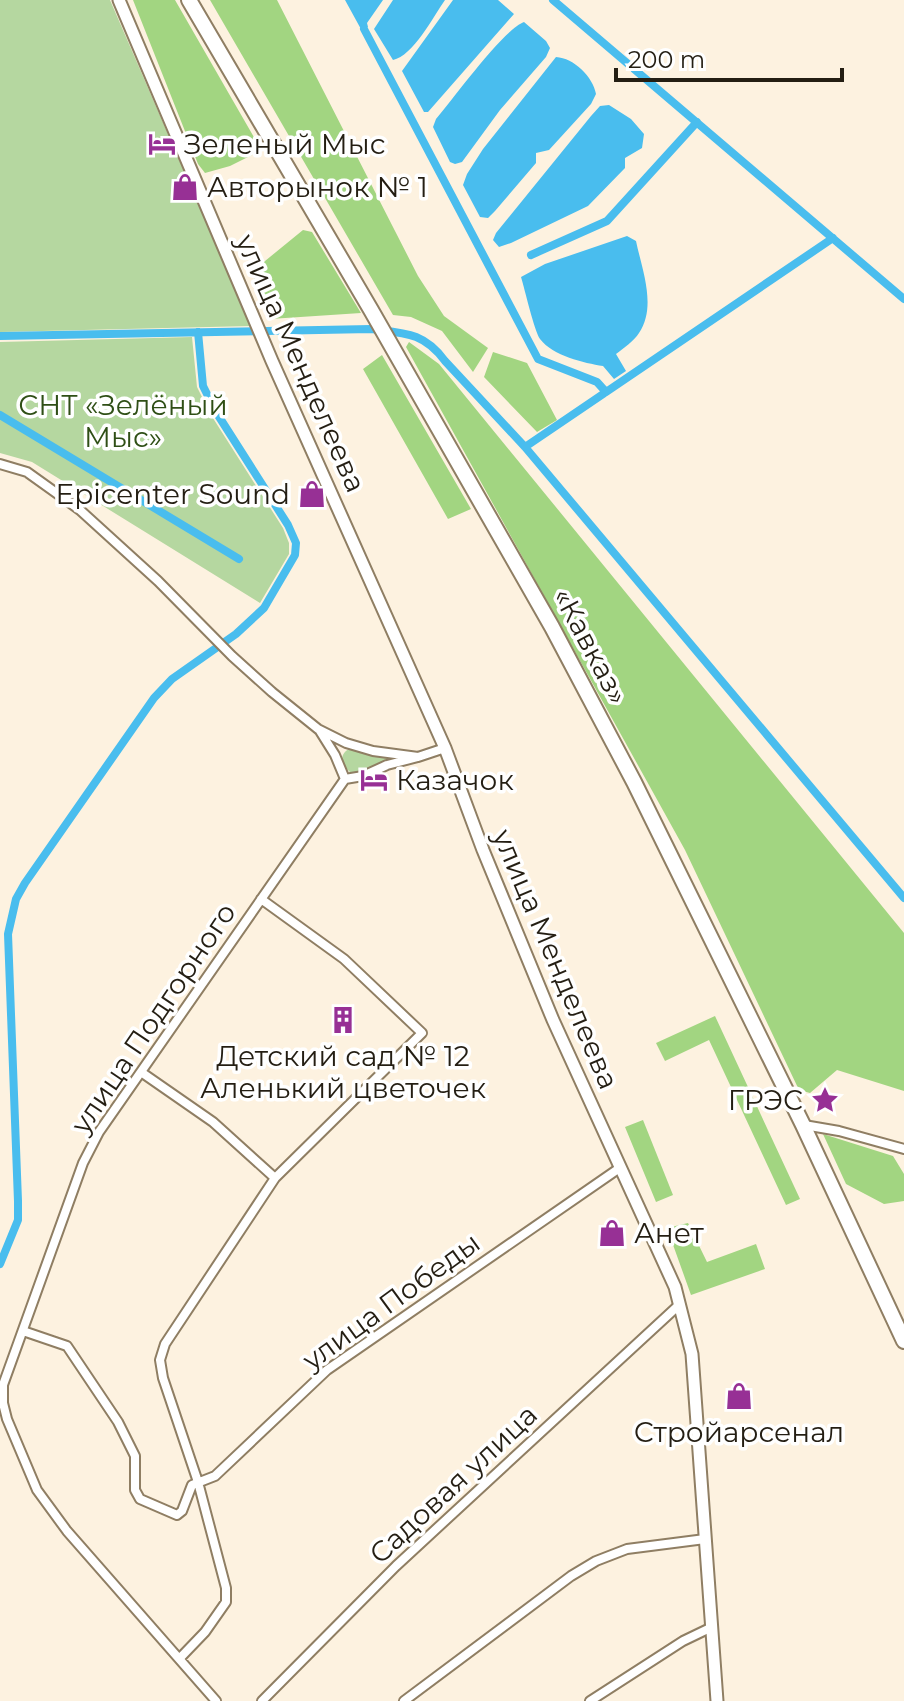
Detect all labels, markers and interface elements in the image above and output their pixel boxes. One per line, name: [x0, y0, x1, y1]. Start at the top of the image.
scale bar: [616, 32, 842, 82]
text: 200 m: [628, 45, 705, 74]
place label: Зеленый Мыс: [184, 127, 386, 161]
hotel icon: Зеленый Мыс: [147, 129, 177, 159]
place label: Авторынок № 1: [207, 170, 428, 204]
shop icon: Авторынок № 1: [170, 172, 200, 202]
street label: улица Менделеева: [228, 228, 373, 497]
park label: СНТ «Зелёный Мыс»: [18, 388, 228, 454]
place label: Epicenter Sound: [56, 477, 290, 511]
shop icon: Epicenter Sound: [297, 479, 327, 509]
street label: «Кавказ»: [546, 582, 636, 710]
place label: Казачок: [396, 763, 514, 797]
hotel icon: Казачок: [359, 765, 389, 795]
street label: улица Менделеева: [485, 823, 626, 1094]
street label: улица Подгорного: [63, 896, 243, 1141]
building icon: Детский сад № 12 Аленький цветочек: [328, 1005, 358, 1035]
place label: Детский сад № 12 Аленький цветочек: [200, 1039, 486, 1105]
place label: ГРЭС: [728, 1083, 803, 1117]
place icon: ГРЭС: [810, 1085, 840, 1115]
place label: Анет: [634, 1216, 704, 1250]
shop icon: Анет: [597, 1218, 627, 1248]
street label: улица Победы: [295, 1225, 486, 1377]
shop icon: Стройарсенал: [724, 1381, 754, 1411]
street label: Садовая улица: [362, 1397, 544, 1571]
place label: Стройарсенал: [634, 1415, 844, 1449]

